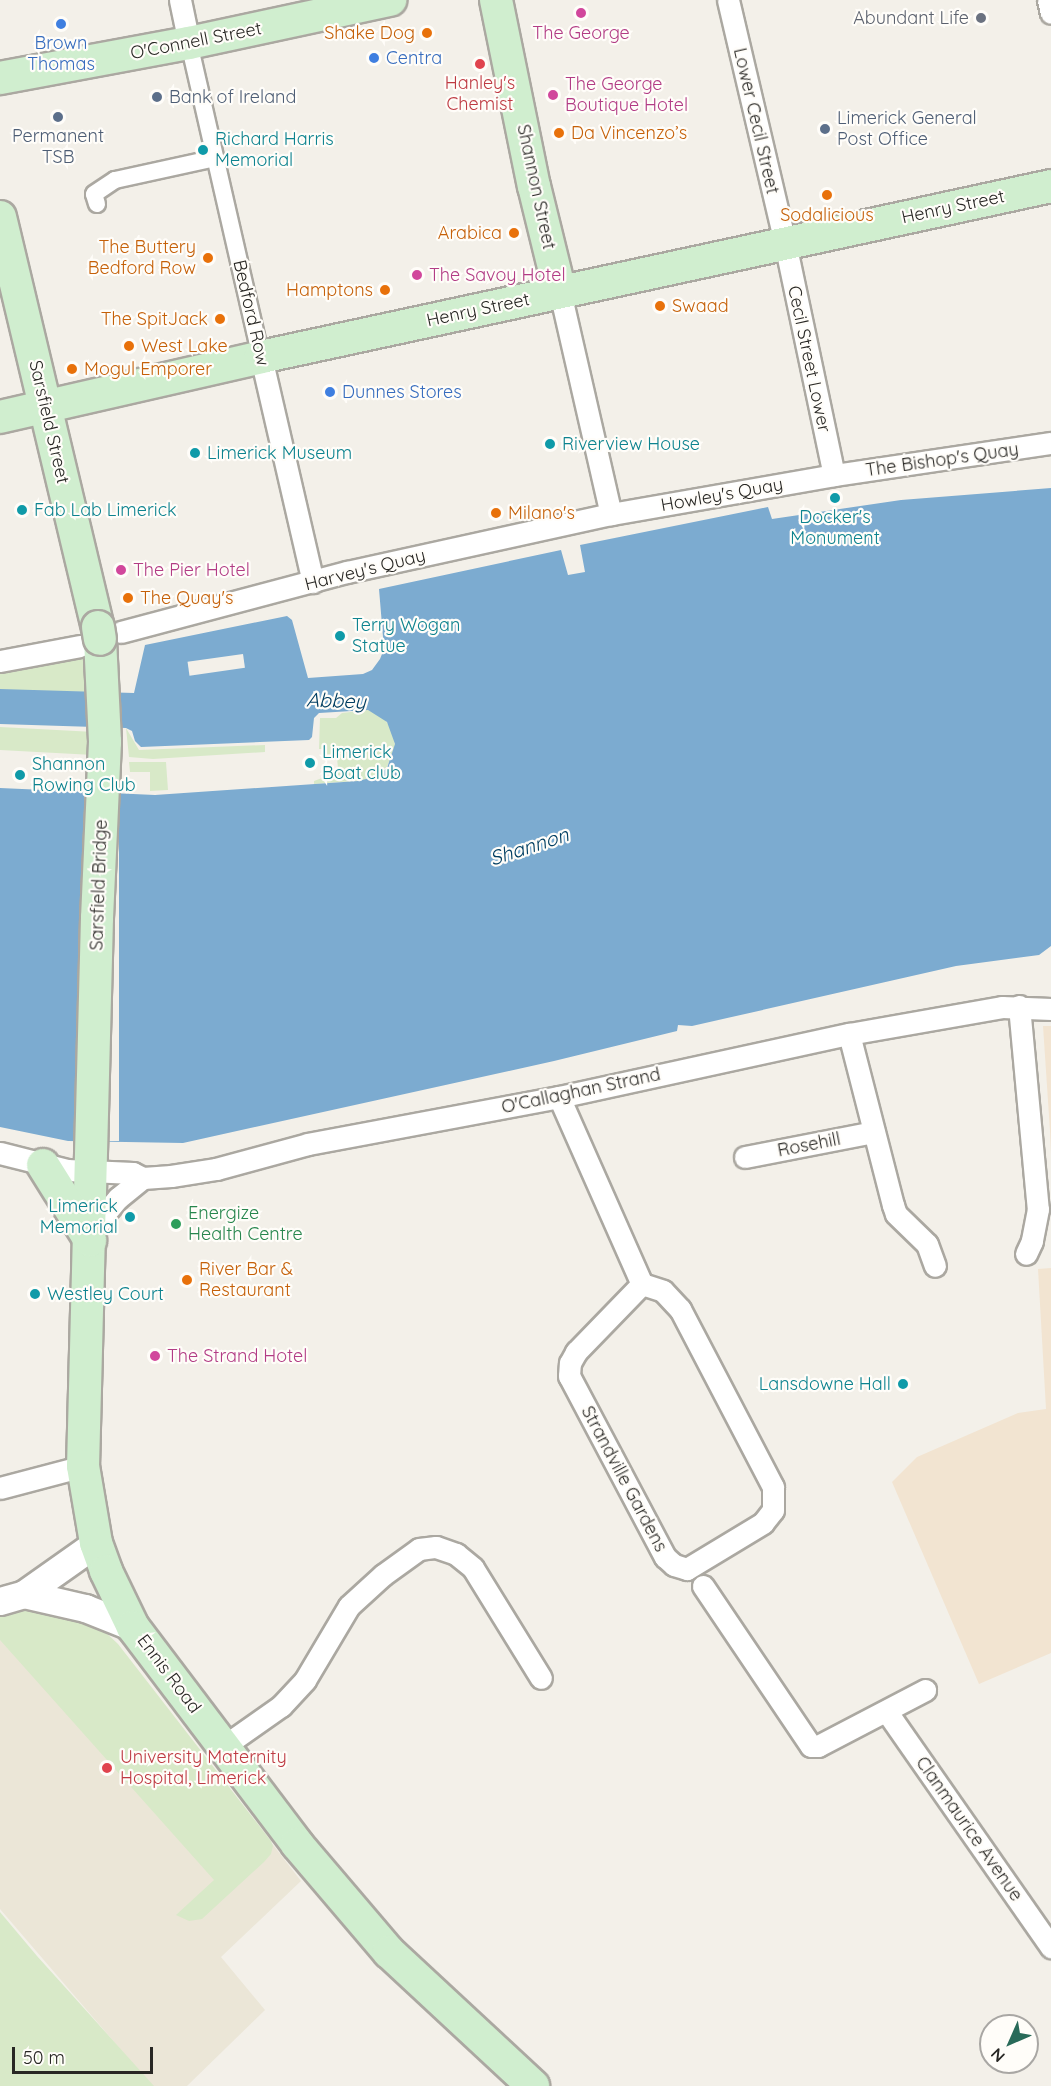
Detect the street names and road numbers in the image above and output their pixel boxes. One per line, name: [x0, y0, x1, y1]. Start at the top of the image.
street label: O'Connell Street: [129, 18, 263, 64]
street label: Lower Cecil Street: [729, 46, 783, 196]
street label: Shannon Street: [512, 122, 560, 252]
street label: Henry Street: [900, 186, 1006, 228]
street label: Bedford Row: [228, 258, 274, 368]
street label: Cecil Street Lower: [783, 284, 835, 434]
street label: Henry Street: [425, 289, 531, 331]
street label: Sarsfield Street: [24, 358, 74, 486]
street label: The Bishop's Quay: [864, 439, 1020, 481]
street label: Howley's Quay: [659, 474, 785, 516]
street label: Harvey's Quay: [302, 545, 428, 595]
street label: Sarsfield Bridge: [86, 819, 112, 951]
street label: O'Callaghan Strand: [500, 1064, 662, 1118]
street label: Rosehill: [776, 1128, 842, 1162]
street label: Strandville Gardens: [576, 1402, 672, 1556]
street label: Ennis Road: [132, 1630, 206, 1718]
street label: Clanmaurice Avenue: [911, 1753, 1027, 1905]

